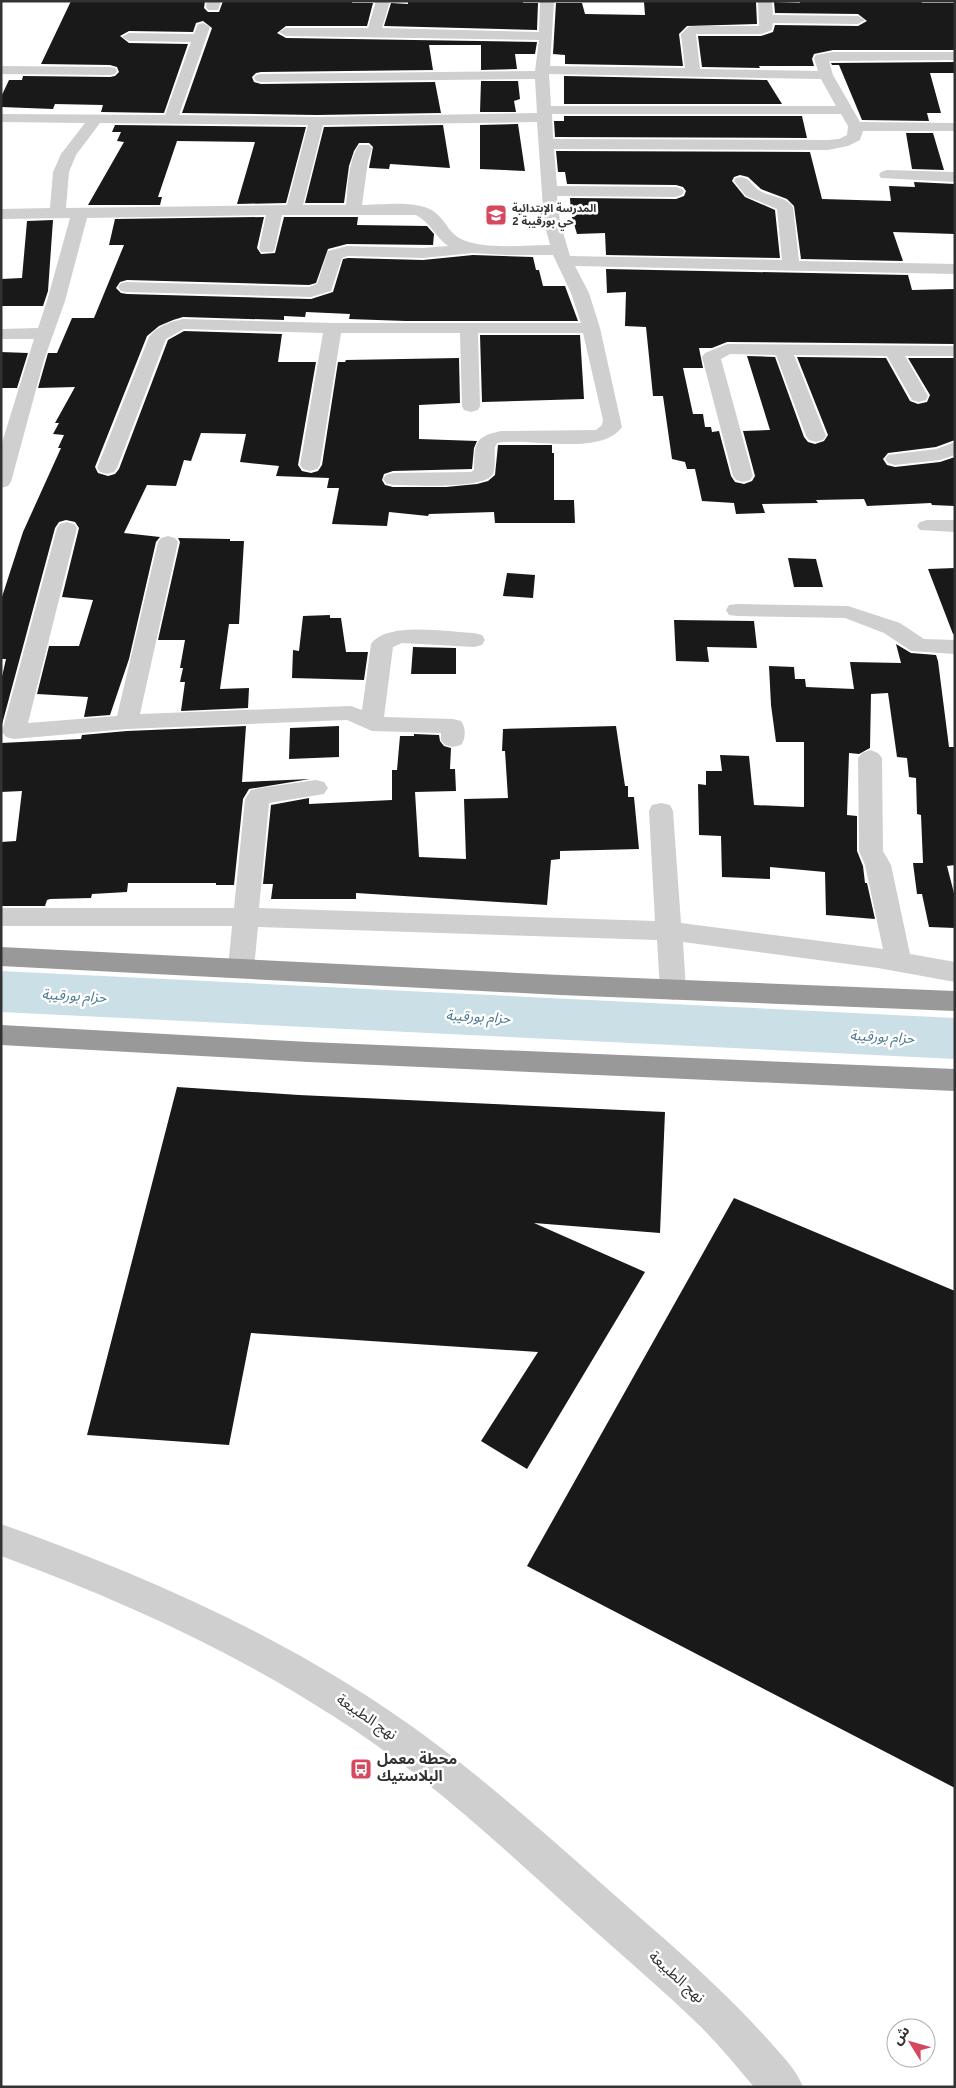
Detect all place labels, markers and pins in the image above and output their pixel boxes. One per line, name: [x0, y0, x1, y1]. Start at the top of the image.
place label: المدرسة الإبتدائية حي بورقيبة 2: [512, 202, 596, 231]
school or university icon: المدرسة الإبتدائية حي بورقيبة 2: [484, 203, 508, 227]
place label: محطة معمل البلاستيك: [377, 1750, 457, 1787]
bus stop icon: محطة معمل البلاستيك: [349, 1757, 373, 1781]

